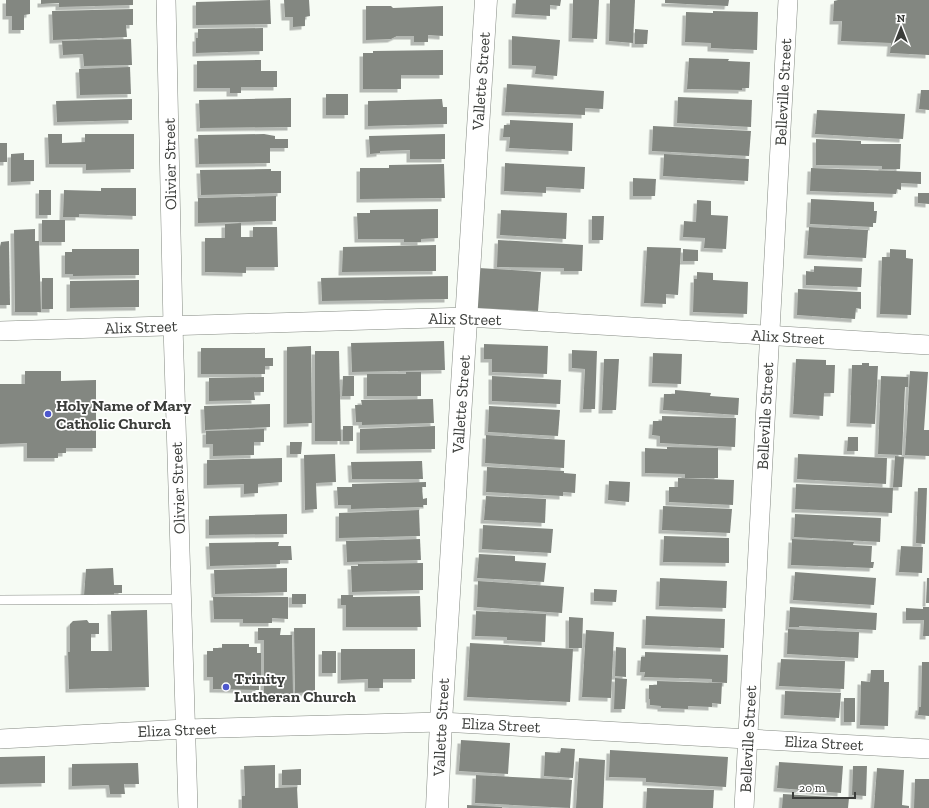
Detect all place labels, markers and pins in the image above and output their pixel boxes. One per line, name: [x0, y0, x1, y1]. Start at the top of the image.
place label: Holy Name of Mary Catholic Church: [56, 396, 192, 433]
marker: Holy Name of Mary Catholic Church: [43, 409, 53, 419]
place label: Trinity Lutheran Church: [234, 669, 357, 706]
marker: Trinity Lutheran Church: [221, 682, 231, 692]

